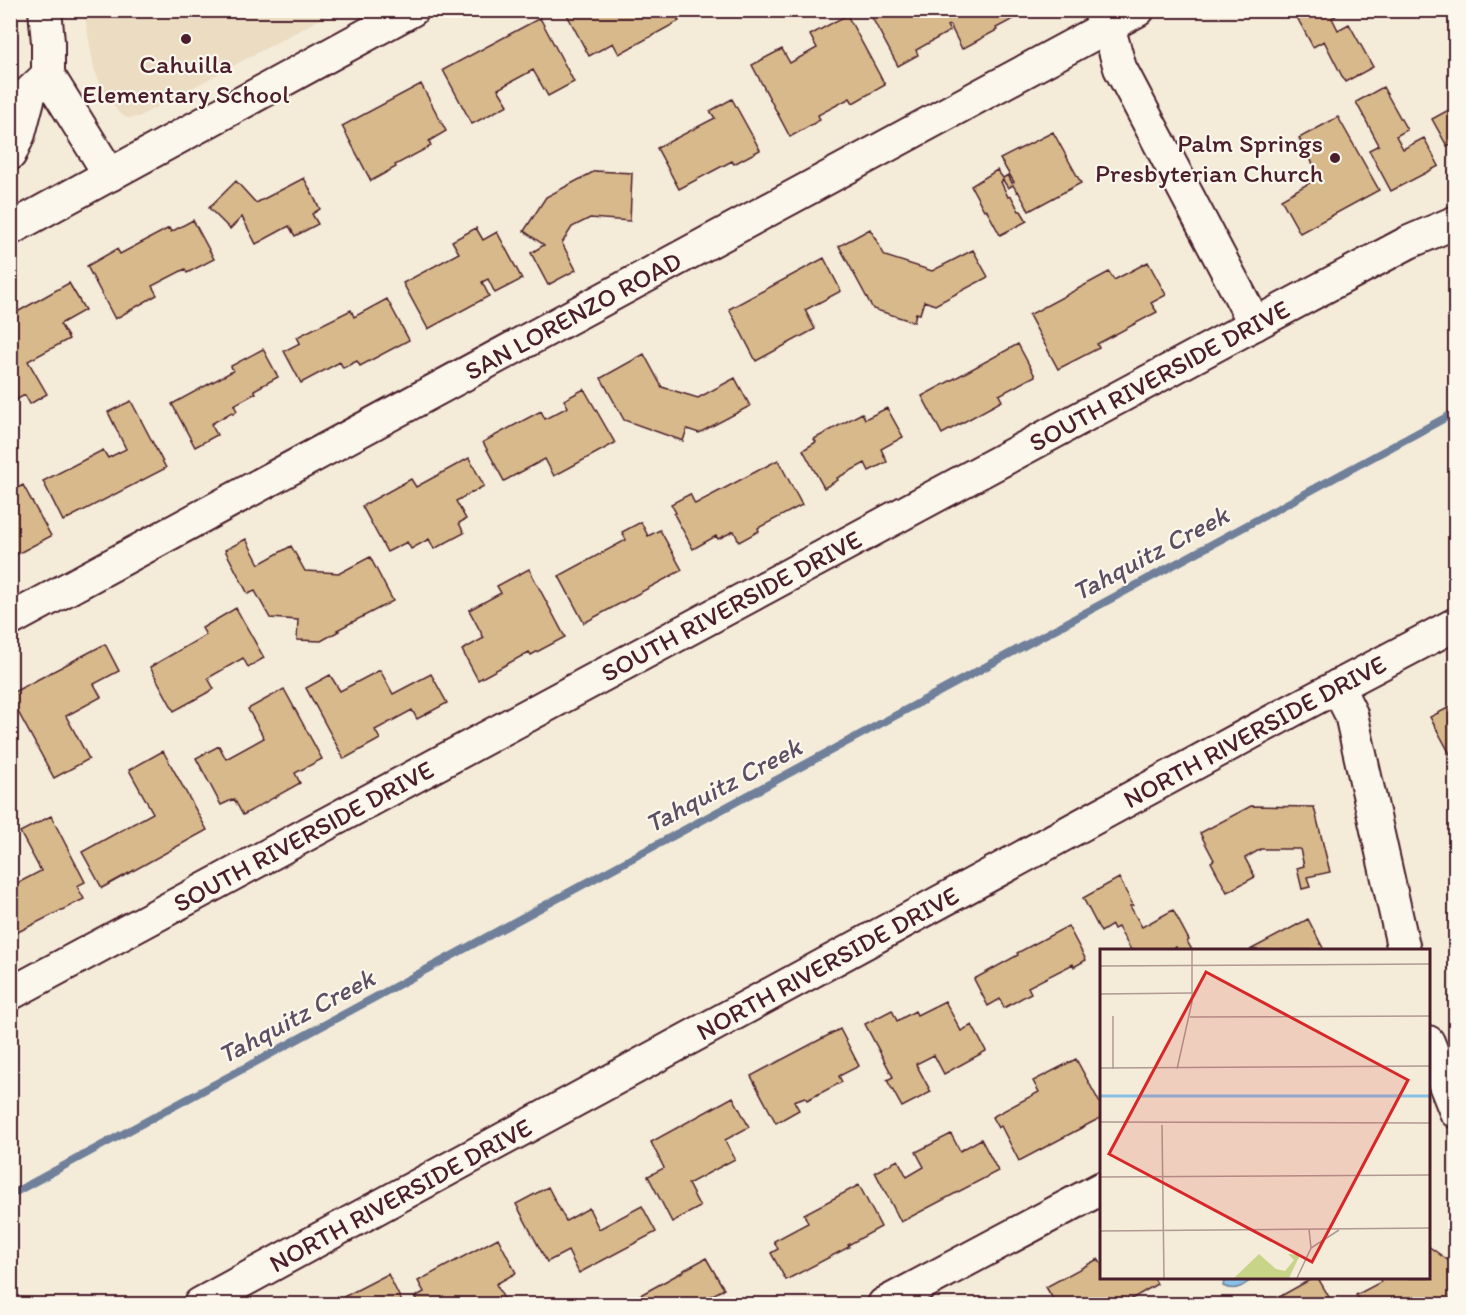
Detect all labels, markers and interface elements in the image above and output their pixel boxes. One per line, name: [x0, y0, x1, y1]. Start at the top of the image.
marker: Cahuilla Elementary School: [179, 32, 193, 46]
place label: Cahuilla Elementary School: [82, 48, 290, 110]
place label: Palm Springs Presbyterian Church: [1095, 127, 1323, 189]
marker: Palm Springs Presbyterian Church: [1328, 151, 1342, 165]
street label: SAN LORENZO ROAD: [459, 244, 687, 387]
street label: SOUTH RIVERSIDE DRIVE: [1023, 293, 1295, 459]
water label: Tahquitz Creek: [1066, 497, 1236, 608]
street label: SOUTH RIVERSIDE DRIVE: [596, 523, 867, 689]
street label: NORTH RIVERSIDE DRIVE: [1118, 648, 1392, 815]
water label: Tahquitz Creek: [639, 729, 809, 840]
street label: SOUTH RIVERSIDE DRIVE: [168, 753, 439, 919]
street label: NORTH RIVERSIDE DRIVE: [691, 879, 964, 1047]
inset map: [1100, 949, 1430, 1279]
water label: Tahquitz Creek: [212, 960, 382, 1071]
street label: NORTH RIVERSIDE DRIVE: [264, 1111, 537, 1279]

